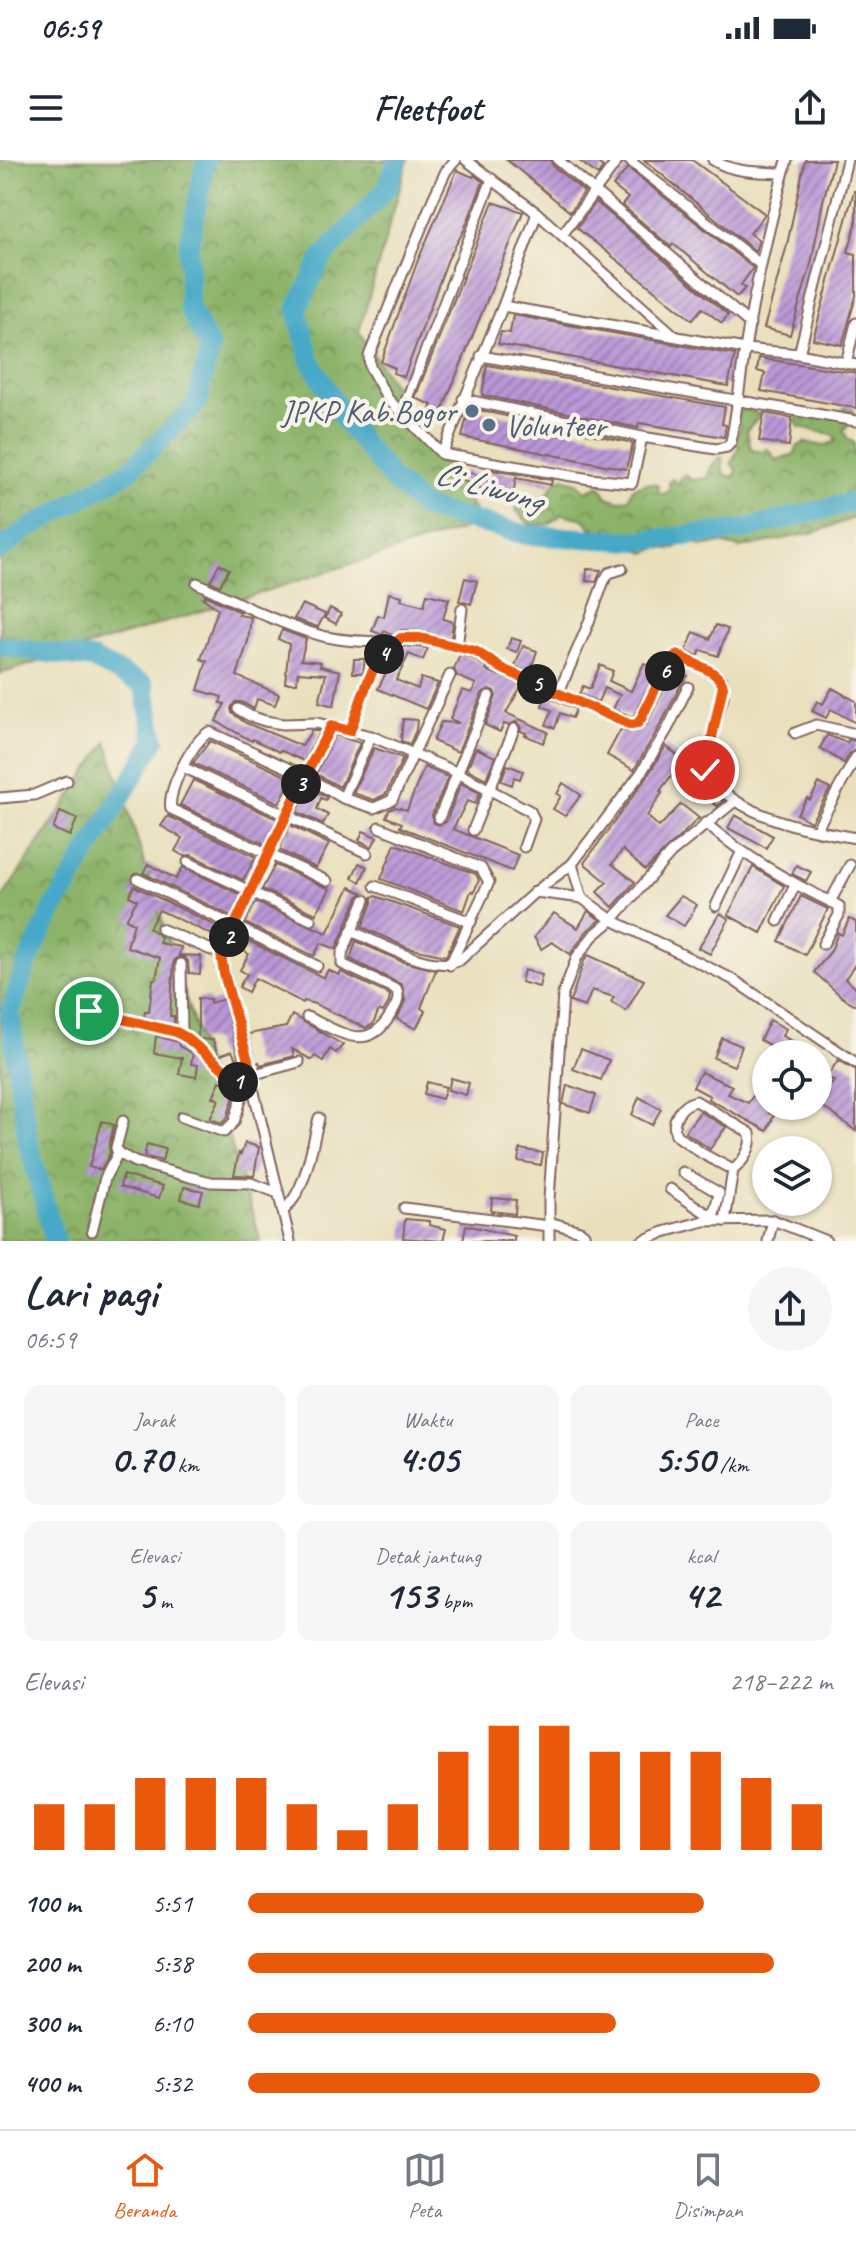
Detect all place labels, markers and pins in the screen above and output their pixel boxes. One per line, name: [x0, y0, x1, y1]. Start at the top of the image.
place label: JPKP Kab.Bogor: [280, 391, 458, 432]
marker: JPKP Kab.Bogor: [463, 402, 481, 420]
place label: Volunteer: [505, 405, 609, 446]
marker: Volunteer: [480, 416, 498, 434]
pin: 4: [364, 634, 404, 674]
pin: 6: [645, 651, 685, 691]
pin: 5: [517, 664, 557, 704]
pin: [671, 736, 739, 804]
pin: 3: [281, 764, 321, 804]
pin: 2: [209, 917, 249, 957]
pin: [55, 977, 123, 1045]
pin: 1: [218, 1062, 258, 1102]

